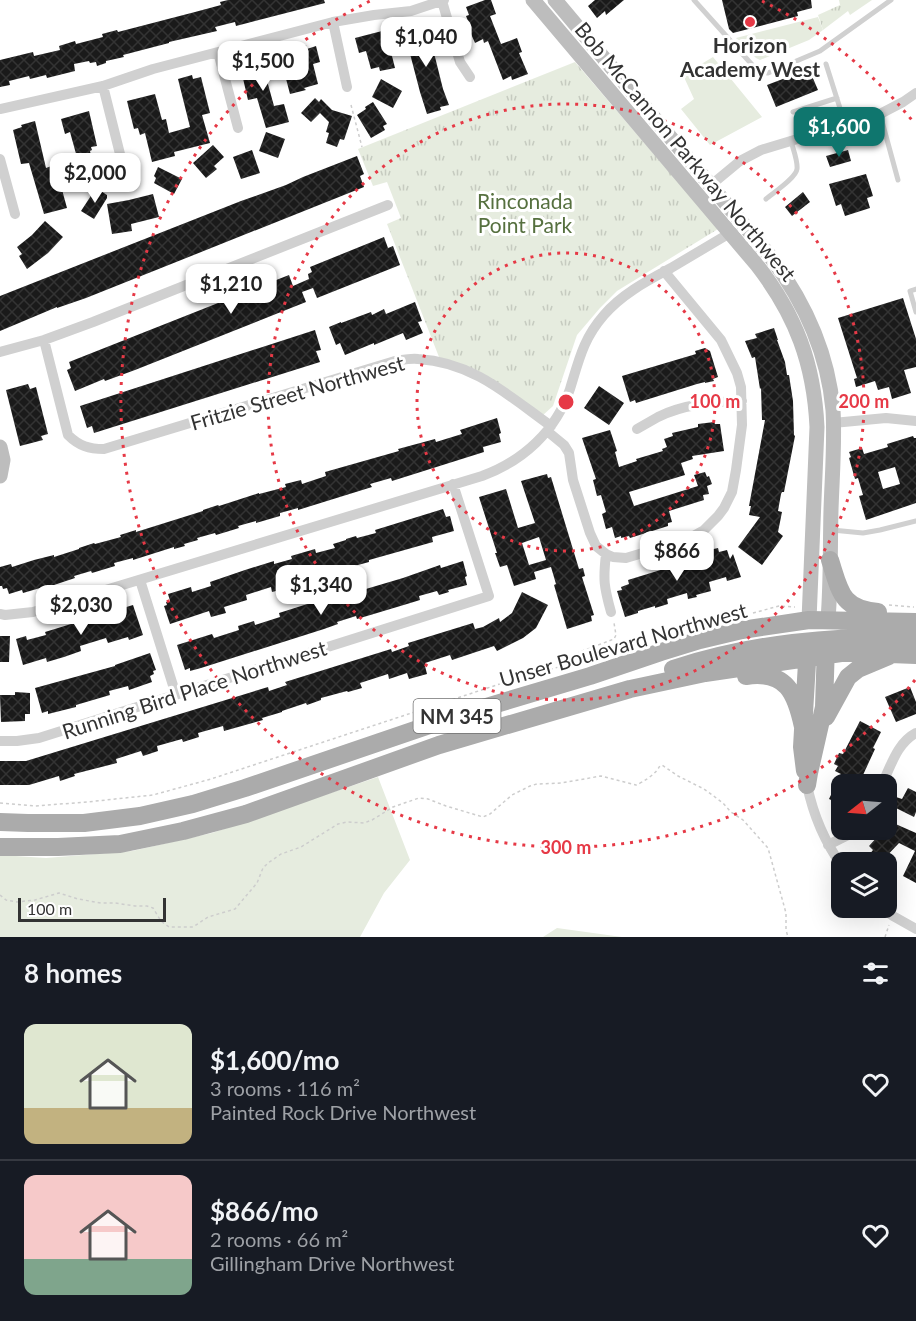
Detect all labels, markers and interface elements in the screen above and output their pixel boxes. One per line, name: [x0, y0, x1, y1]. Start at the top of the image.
marker: Horizon Academy West: [743, 15, 757, 29]
pin: $1,040: [377, 17, 475, 68]
street label: Bob McCannon Parkway Northwest: [570, 17, 802, 286]
text: $1,040: [395, 24, 457, 48]
place label: Horizon Academy West: [679, 32, 820, 81]
pin: $1,500: [214, 41, 312, 92]
text: $1,500: [232, 48, 294, 72]
pin: $1,600: [790, 107, 888, 158]
text: $1,600: [808, 114, 870, 138]
pin: $2,000: [46, 153, 144, 204]
text: $2,000: [64, 160, 126, 184]
park label: Rinconada Point Park: [477, 188, 573, 237]
pin: $1,210: [182, 264, 280, 315]
text: $1,210: [200, 271, 262, 295]
street label: Fritzie Street Northwest: [187, 349, 407, 435]
text: 100 m: [690, 390, 740, 412]
text: 200 m: [839, 390, 889, 412]
centre of rings: [556, 392, 576, 412]
pin: $866: [641, 531, 713, 582]
text: $866: [654, 538, 700, 562]
pin: $1,340: [272, 565, 370, 616]
text: $1,340: [290, 572, 352, 596]
pin: $2,030: [32, 585, 130, 636]
text: $2,030: [50, 592, 112, 616]
street label: Unser Boulevard Northwest: [496, 597, 750, 691]
street label: Running Bird Place Northwest: [59, 634, 330, 744]
road number: NM 345: [414, 699, 500, 733]
north arrow: [831, 774, 897, 840]
map controls: [831, 774, 897, 918]
text: 300 m: [541, 836, 591, 858]
button: layers: [831, 852, 897, 918]
scale bar: [18, 895, 166, 922]
text: 100 m: [27, 899, 72, 918]
text: 8 homes: [24, 957, 122, 989]
icon: filters: [859, 957, 892, 990]
text: $1,600/mo: [210, 1044, 340, 1076]
icon: home: [72, 1048, 144, 1120]
icon: heart: [859, 1068, 892, 1101]
text: 3 rooms · 116 m²: [210, 1076, 360, 1100]
text: Painted Rock Drive Northwest: [210, 1100, 476, 1124]
text: $866/mo: [210, 1195, 318, 1227]
icon: home: [72, 1199, 144, 1271]
icon: heart: [859, 1219, 892, 1252]
text: 2 rooms · 66 m²: [210, 1227, 348, 1251]
text: Gillingham Drive Northwest: [210, 1251, 454, 1275]

